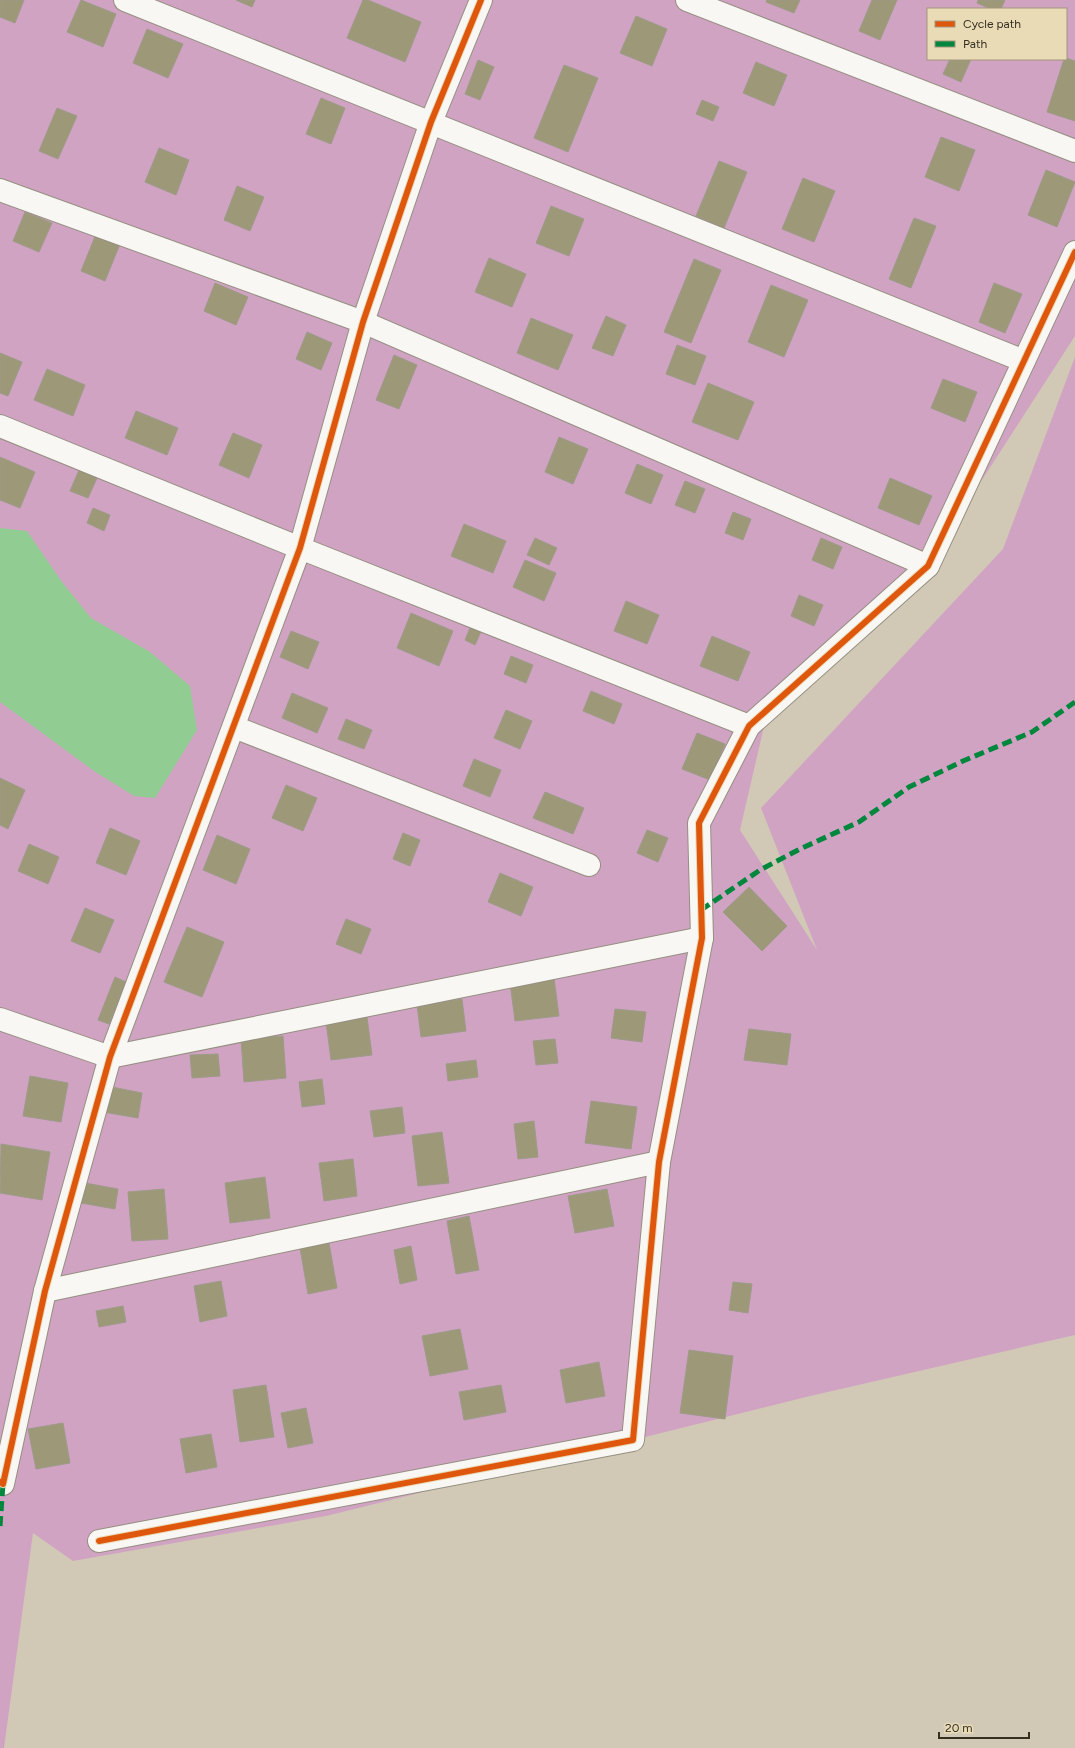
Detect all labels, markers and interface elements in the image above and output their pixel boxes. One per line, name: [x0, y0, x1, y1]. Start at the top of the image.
legend: [927, 8, 1067, 60]
text: Cycle path: [963, 17, 1021, 31]
text: Path: [963, 37, 987, 51]
scale bar: [939, 1714, 1029, 1740]
text: 20 m: [945, 1721, 973, 1735]

